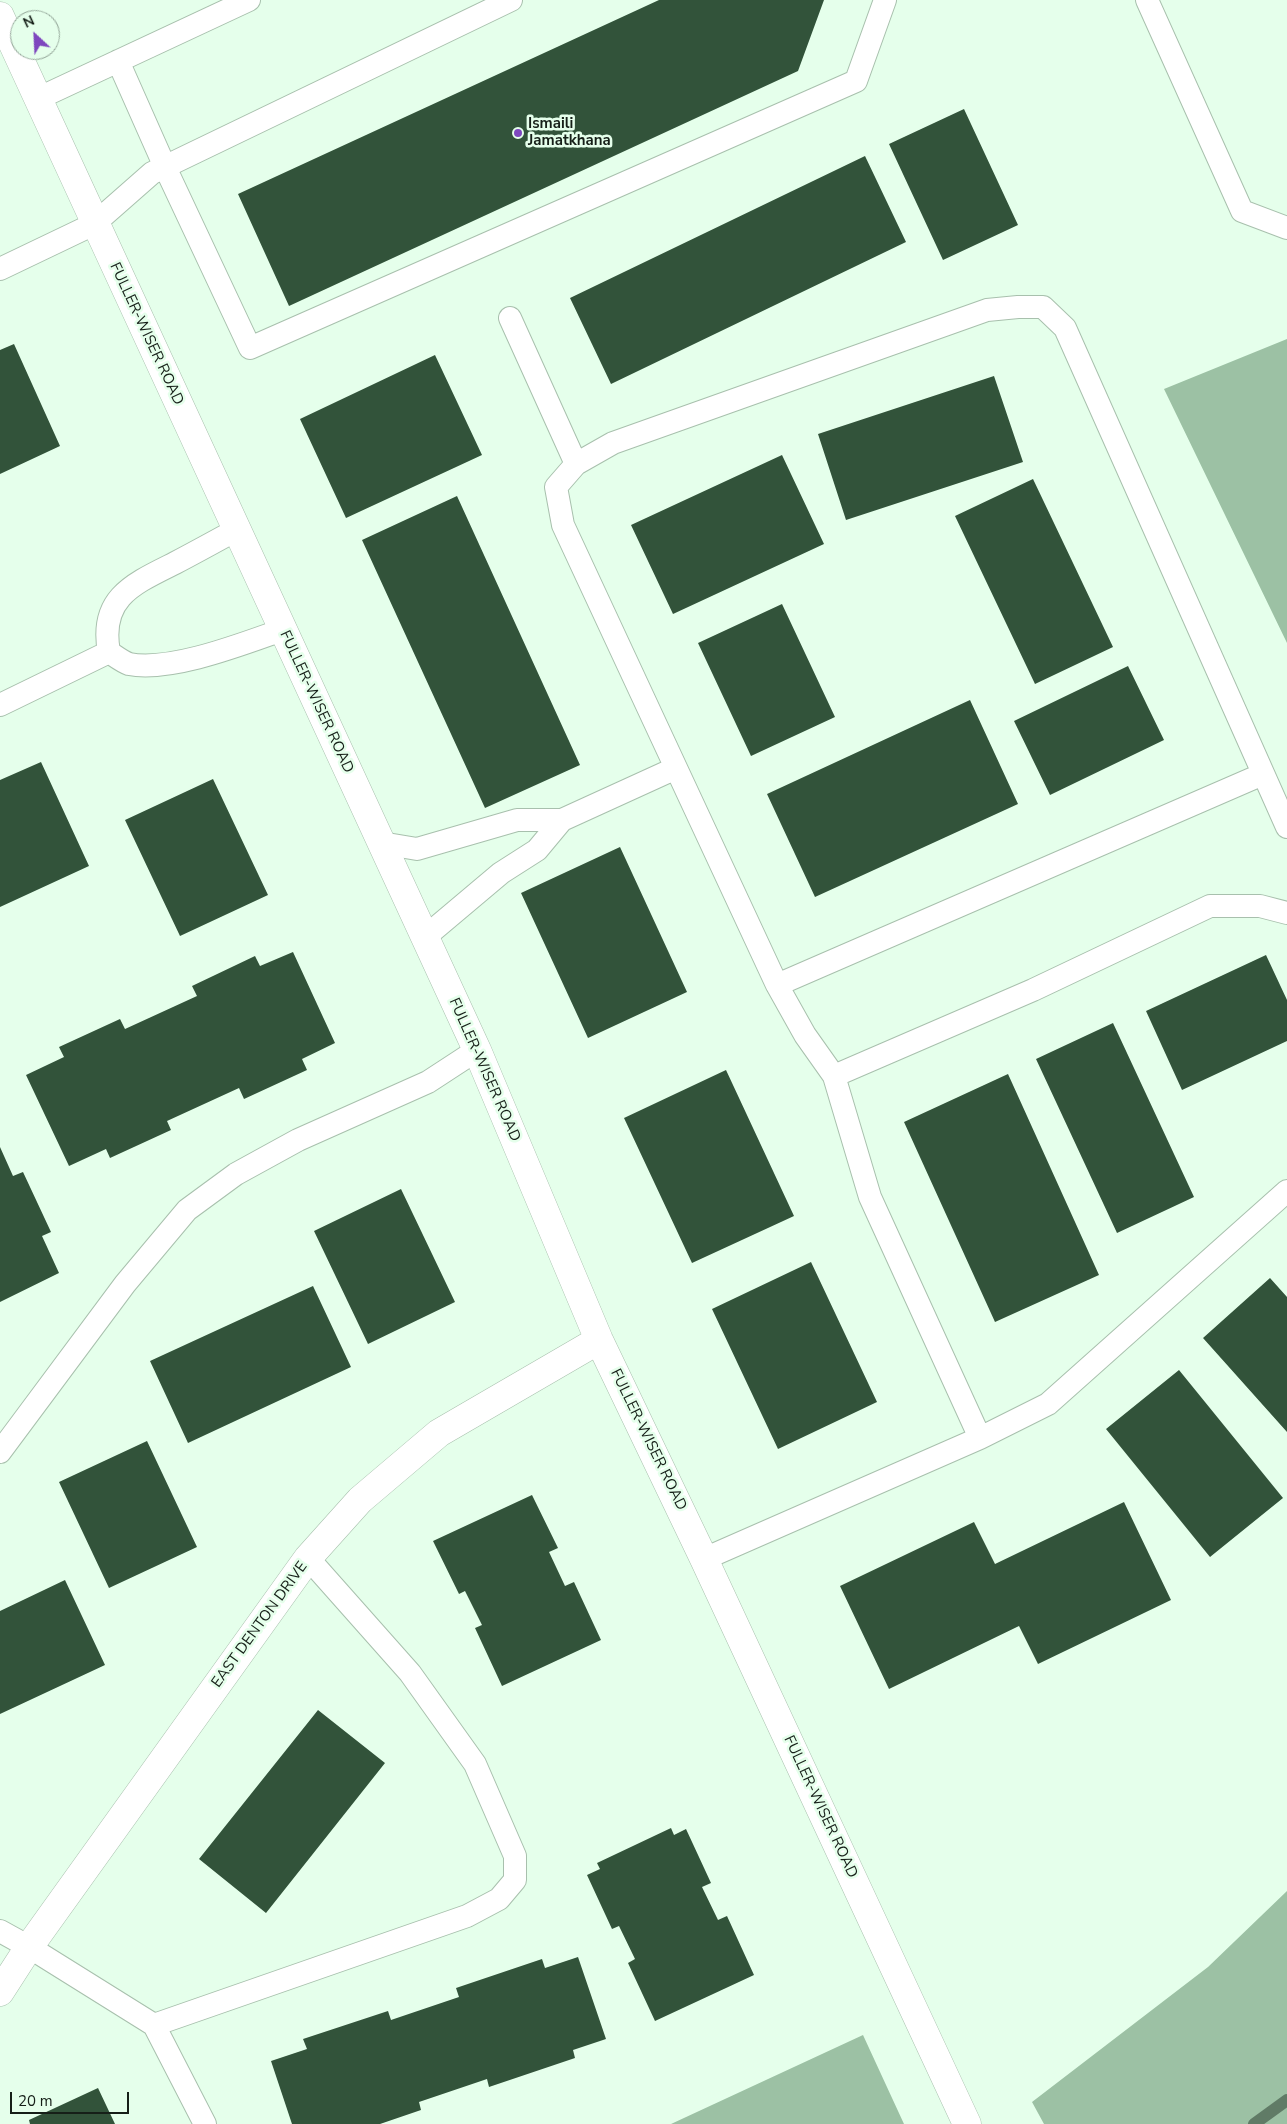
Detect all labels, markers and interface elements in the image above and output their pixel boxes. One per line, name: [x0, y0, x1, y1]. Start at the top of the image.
north arrow: [10, 10, 60, 60]
text: N: [20, 11, 38, 33]
place label: Ismaili Jamatkhana: [528, 115, 611, 150]
marker: Ismaili Jamatkhana: [512, 127, 524, 139]
street label: FULLER-WISER ROAD: [105, 260, 187, 408]
street label: FULLER-WISER ROAD: [275, 628, 357, 776]
street label: FULLER-WISER ROAD: [444, 995, 524, 1145]
street label: FULLER-WISER ROAD: [606, 1366, 690, 1514]
street label: EAST DENTON DRIVE: [208, 1559, 312, 1691]
street label: FULLER-WISER ROAD: [779, 1733, 861, 1881]
scale bar: [12, 2082, 131, 2114]
text: 20 m: [18, 2091, 53, 2111]

